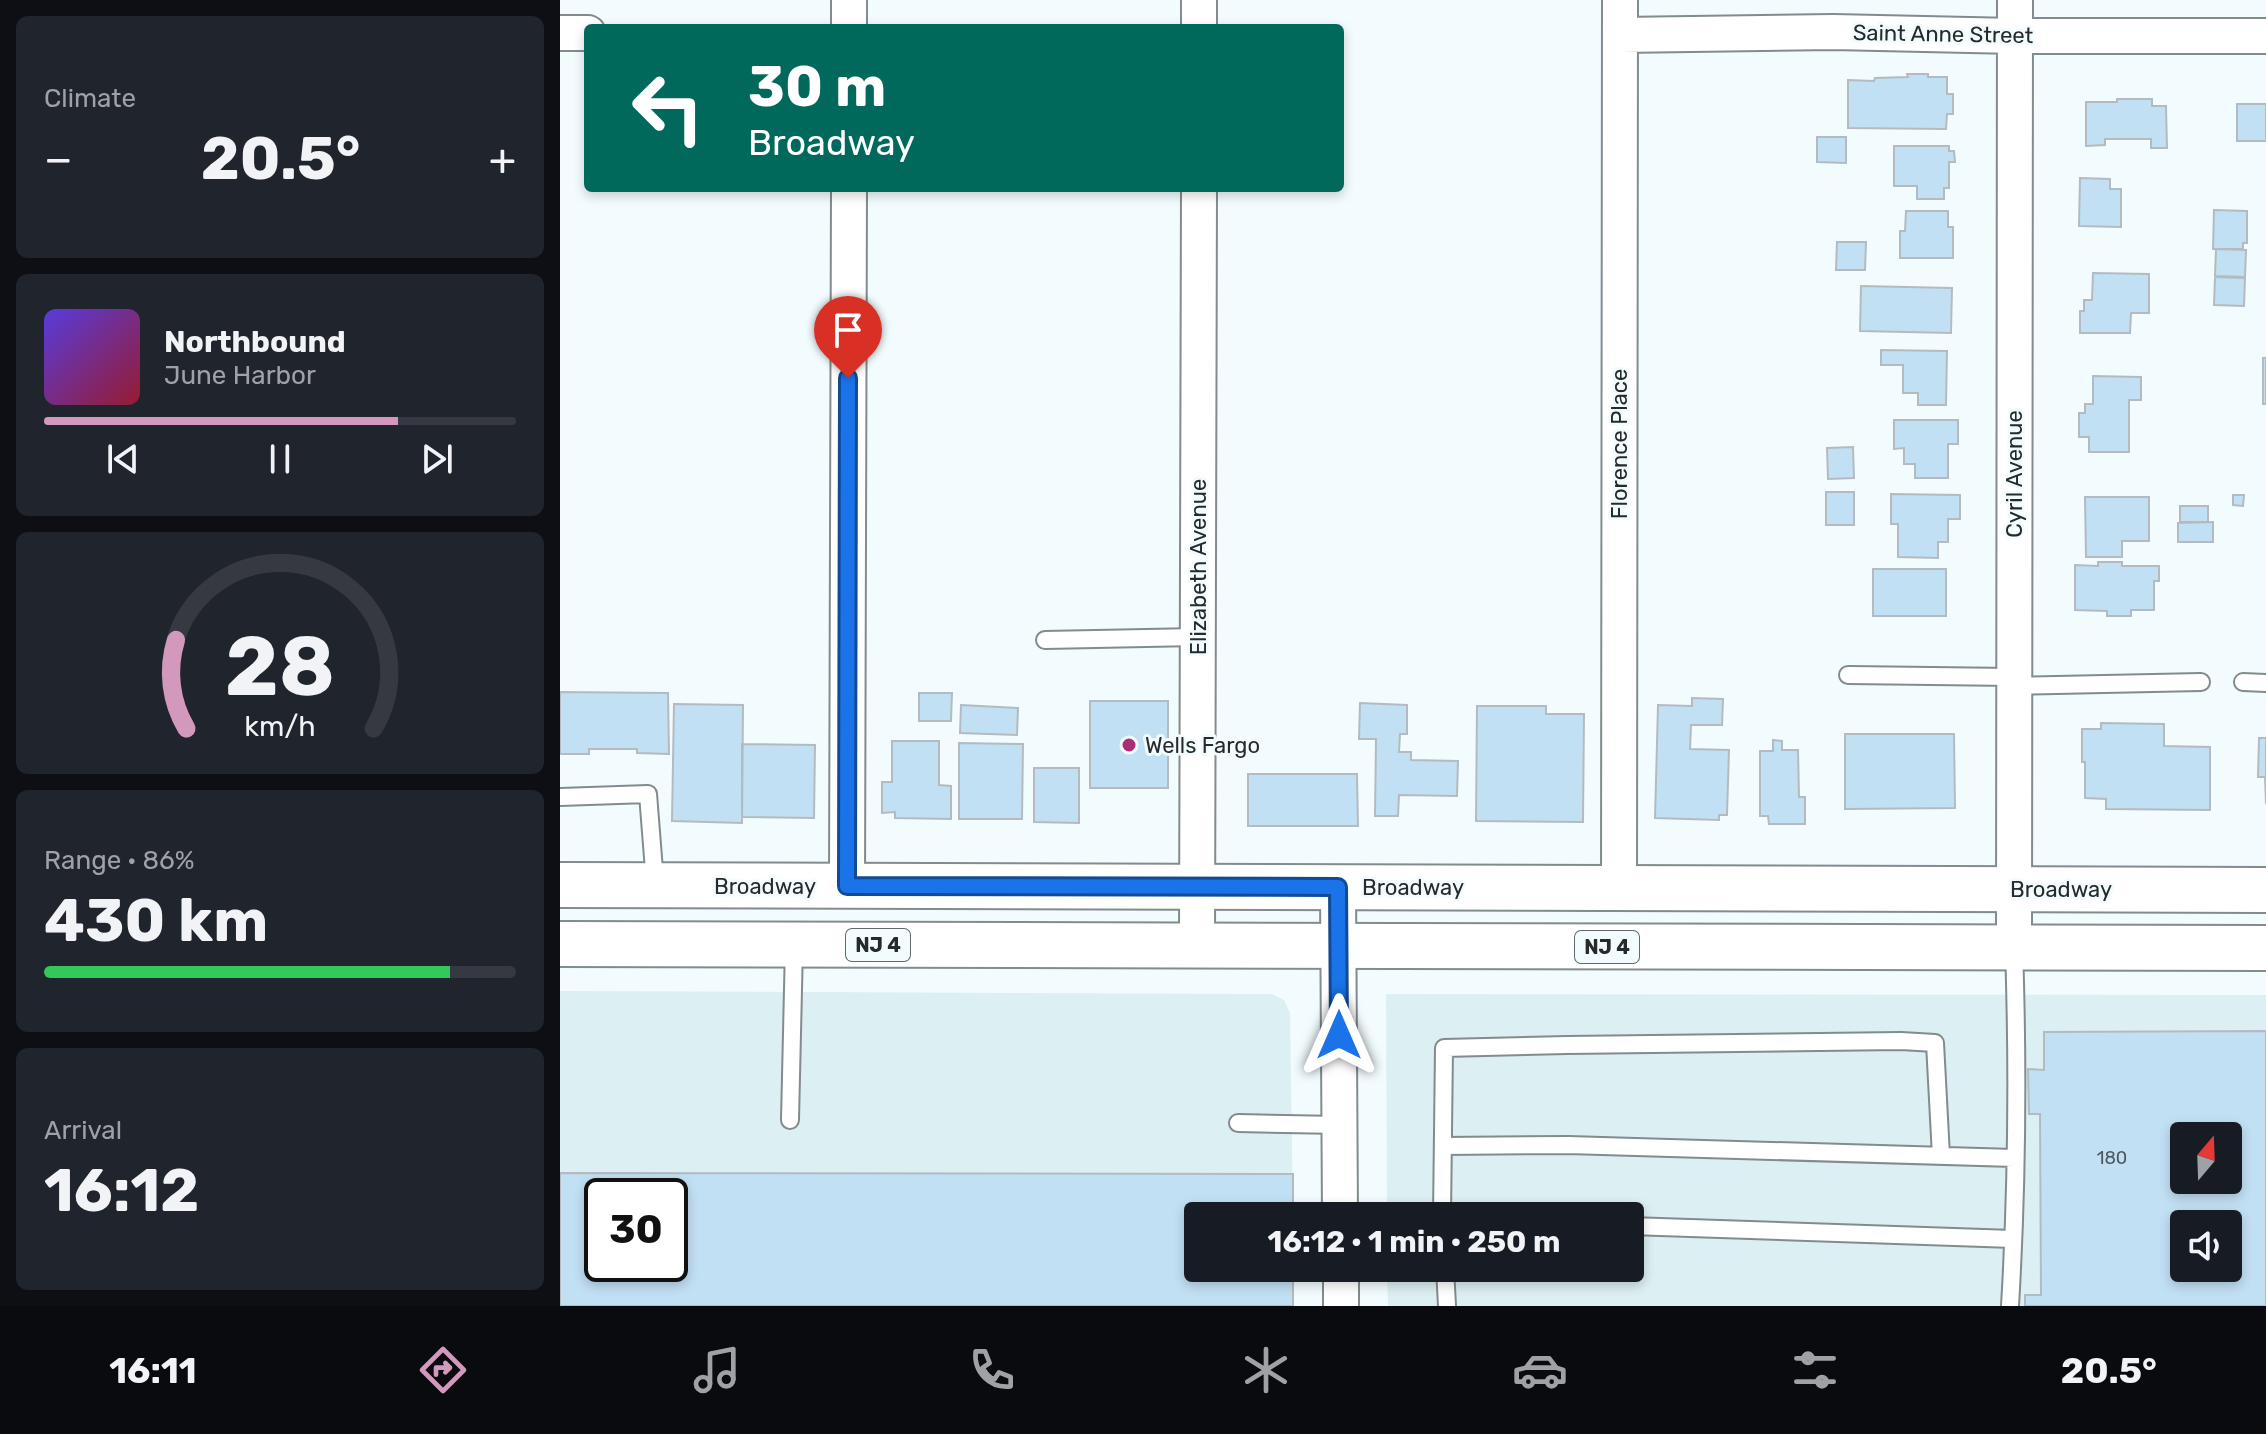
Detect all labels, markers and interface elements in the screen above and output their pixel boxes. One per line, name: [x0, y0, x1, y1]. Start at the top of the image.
street label: Saint Anne Street: [1853, 19, 2034, 49]
text: 30 m: [748, 54, 886, 120]
icon: left: [616, 56, 720, 160]
text: Climate: [44, 83, 136, 114]
text: Broadway: [748, 121, 915, 164]
text: 20.5°: [201, 123, 361, 194]
text: −: [44, 133, 73, 185]
text: +: [489, 133, 516, 185]
pin: [814, 296, 882, 378]
icon: arrive: [826, 308, 870, 352]
text: Northbound: [164, 324, 346, 360]
text: June Harbor: [164, 360, 316, 391]
street label: Florence Place: [1606, 369, 1633, 519]
street label: Cyril Avenue: [2001, 410, 2028, 538]
icon: previous: [101, 437, 145, 481]
icon: pause: [258, 437, 302, 481]
icon: next: [415, 437, 459, 481]
street label: Elizabeth Avenue: [1185, 479, 1212, 655]
text: 28: [225, 617, 335, 716]
text: km/h: [244, 709, 316, 743]
place label: Wells Fargo: [1145, 732, 1260, 759]
marker: Wells Fargo: [1120, 736, 1138, 754]
text: Range · 86%: [44, 845, 195, 876]
street label: Broadway: [714, 873, 816, 900]
street label: Broadway: [1362, 874, 1464, 901]
street label: Broadway: [2010, 876, 2112, 903]
text: 430 km: [44, 885, 268, 956]
road number: NJ 4: [846, 929, 910, 961]
road number: NJ 4: [1575, 931, 1639, 963]
position arrow: [1297, 993, 1381, 1077]
text: Arrival: [44, 1115, 122, 1146]
north arrow: [2170, 1122, 2242, 1194]
map controls: [2170, 1122, 2242, 1282]
house number: 180: [2097, 1147, 2127, 1169]
text: 16:12: [44, 1155, 199, 1226]
speed limit sign: 30: [584, 1178, 688, 1282]
button: sound: [2170, 1210, 2242, 1282]
text: 16:12 · 1 min · 250 m: [1268, 1224, 1560, 1260]
icon: directions: [415, 1342, 471, 1398]
icon: music: [689, 1342, 745, 1398]
icon: phone: [964, 1342, 1020, 1398]
icon: climate: [1238, 1342, 1294, 1398]
icon: car: [1512, 1342, 1568, 1398]
icon: filters: [1787, 1342, 1843, 1398]
text: 16:11: [109, 1349, 197, 1392]
text: 20.5°: [2061, 1349, 2157, 1392]

